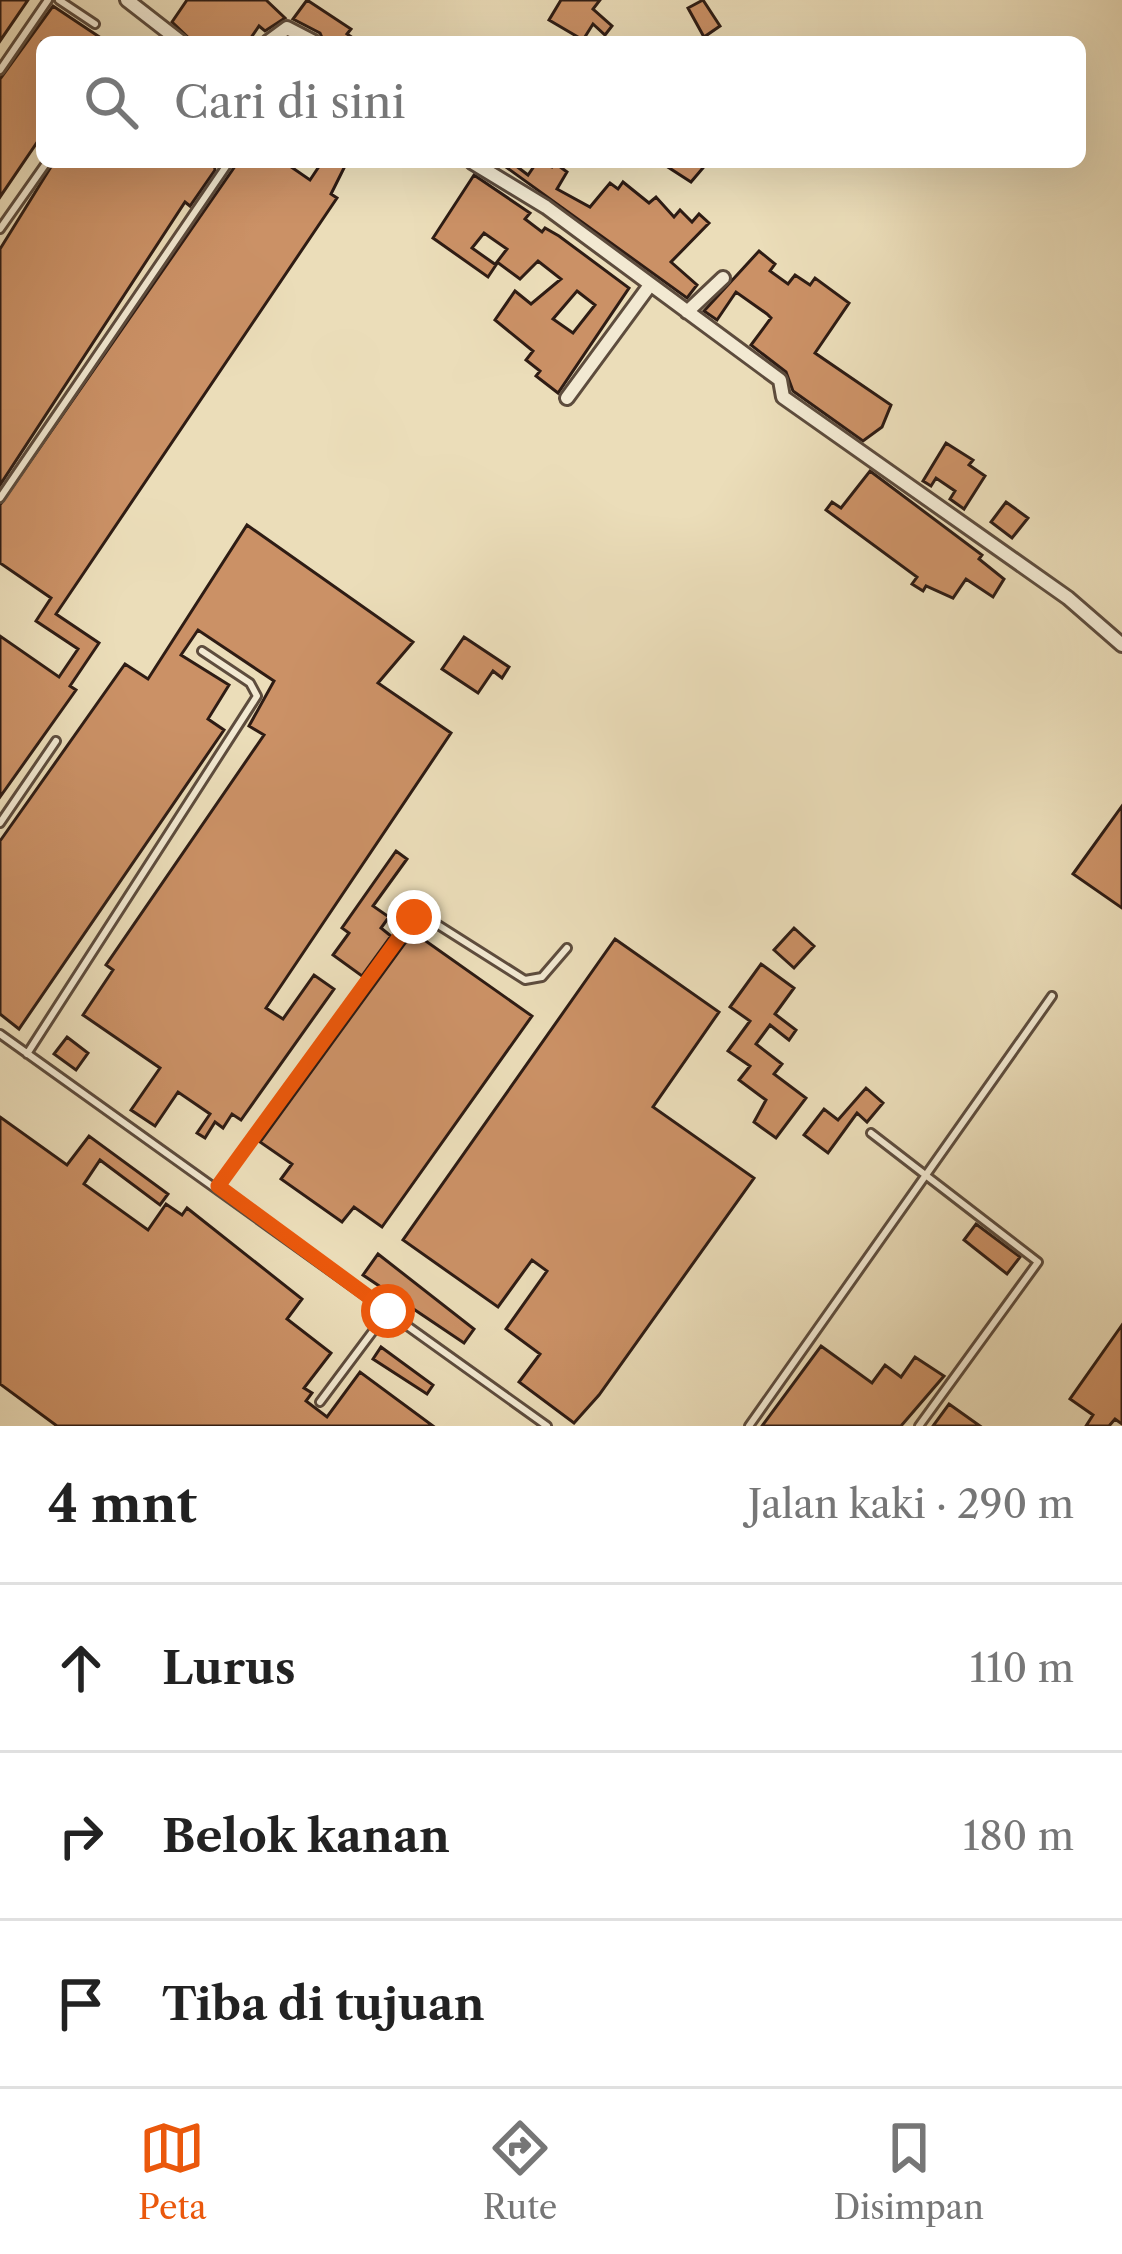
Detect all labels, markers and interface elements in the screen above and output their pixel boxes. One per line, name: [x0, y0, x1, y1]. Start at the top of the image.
search box: [36, 36, 1086, 168]
icon: search: [78, 69, 144, 135]
text: Cari di sini: [174, 74, 405, 130]
route end: [387, 890, 441, 944]
route start: [361, 1284, 415, 1338]
text: 4 mnt: [48, 1473, 197, 1535]
text: Jalan kaki · 290 m: [748, 1480, 1074, 1528]
icon: ahead: [48, 1635, 114, 1701]
text: Lurus: [162, 1640, 296, 1696]
text: 110 m: [970, 1644, 1074, 1692]
icon: right: [48, 1803, 114, 1869]
text: Belok kanan: [162, 1808, 450, 1864]
text: 180 m: [963, 1812, 1074, 1860]
icon: arrive: [48, 1971, 114, 2037]
text: Tiba di tujuan: [162, 1976, 485, 2032]
tab: Peta: [138, 2115, 207, 2228]
tab: Rute: [483, 2115, 557, 2228]
tab: Disimpan: [834, 2115, 984, 2228]

